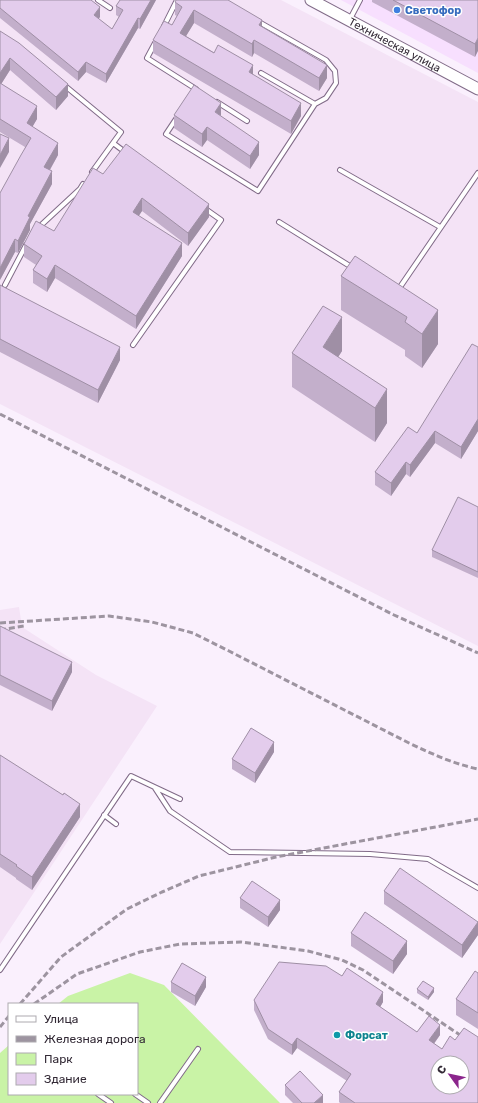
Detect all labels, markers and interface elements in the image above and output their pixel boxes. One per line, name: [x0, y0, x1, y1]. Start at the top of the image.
place label: Светофор: [405, 4, 461, 17]
marker: Светофор: [392, 5, 402, 15]
street label: Техническая улица: [347, 15, 443, 75]
legend: [8, 1003, 138, 1095]
text: Улица: [44, 1012, 78, 1026]
place label: Форсат: [345, 1029, 388, 1042]
marker: Форсат: [332, 1030, 342, 1040]
text: Железная дорога: [44, 1032, 146, 1046]
text: Парк: [44, 1052, 73, 1066]
north arrow: [430, 1055, 470, 1095]
text: С: [434, 1063, 450, 1077]
text: Здание: [44, 1072, 87, 1086]

